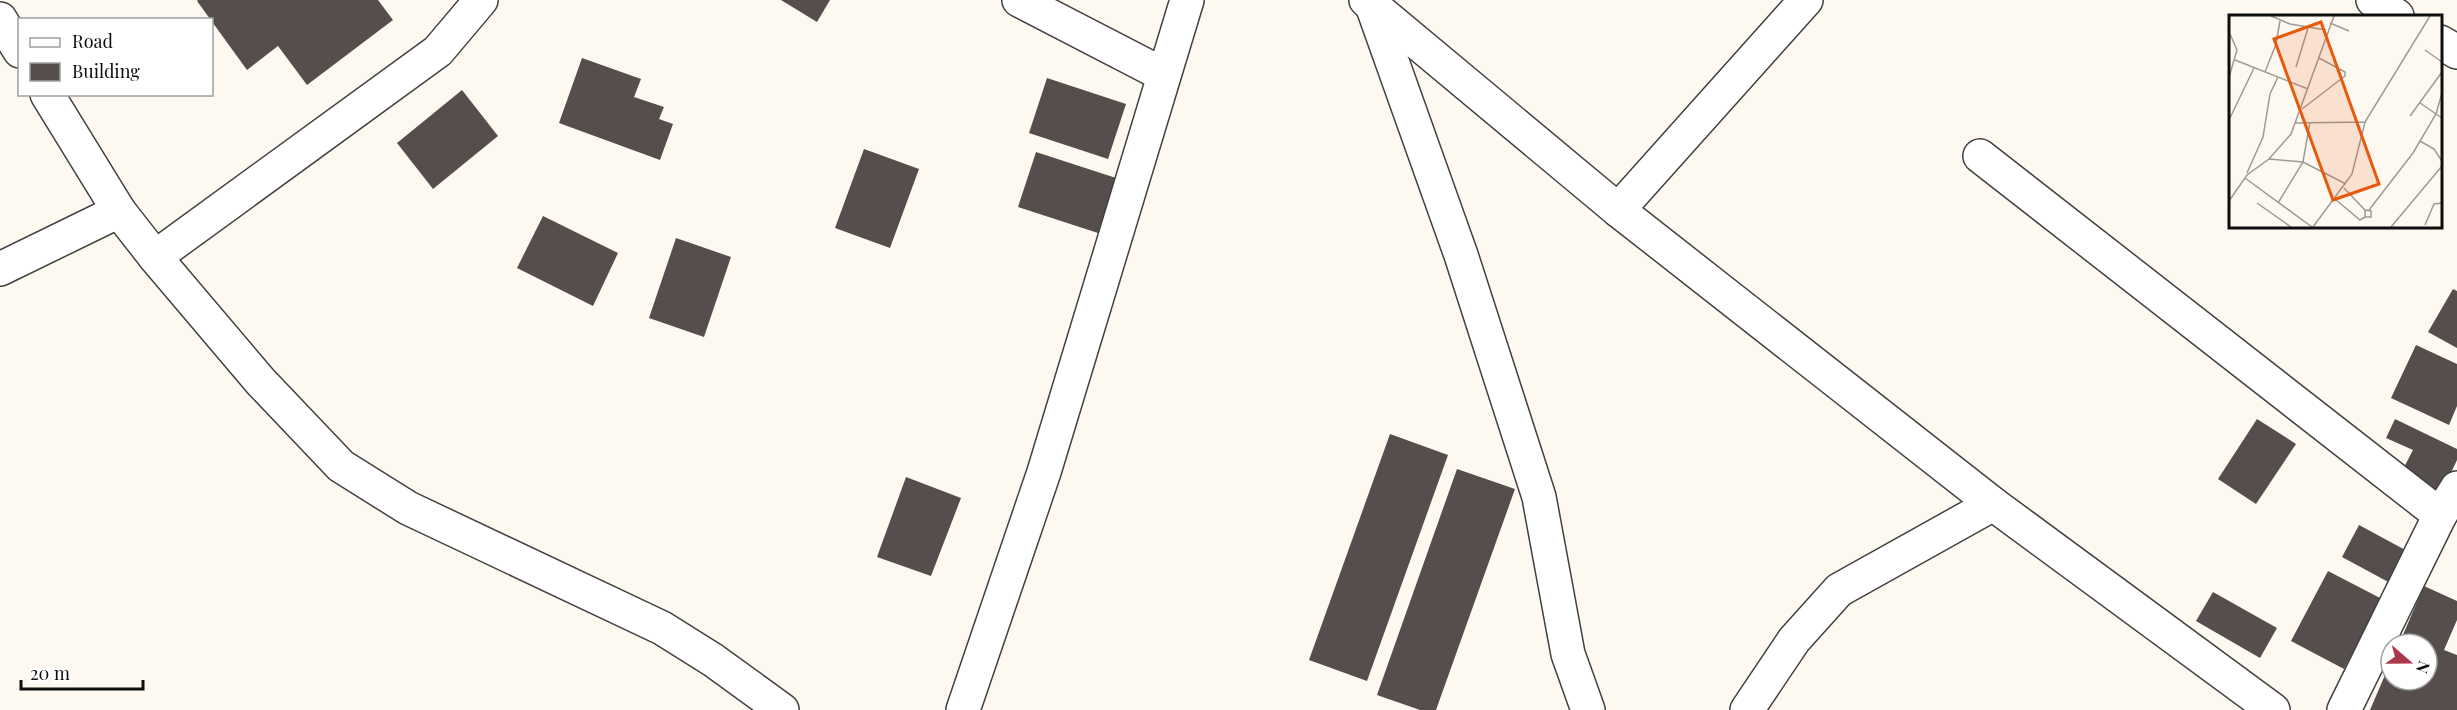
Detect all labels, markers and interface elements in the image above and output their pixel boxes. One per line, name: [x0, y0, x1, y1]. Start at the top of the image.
inset map: [2229, 15, 2442, 228]
legend: [18, 18, 213, 96]
text: Road: [72, 29, 113, 53]
text: Building: [72, 59, 140, 83]
north arrow: [2379, 632, 2439, 692]
scale bar: [21, 653, 142, 691]
text: N: [2412, 658, 2435, 677]
text: 20 m: [30, 661, 70, 685]

